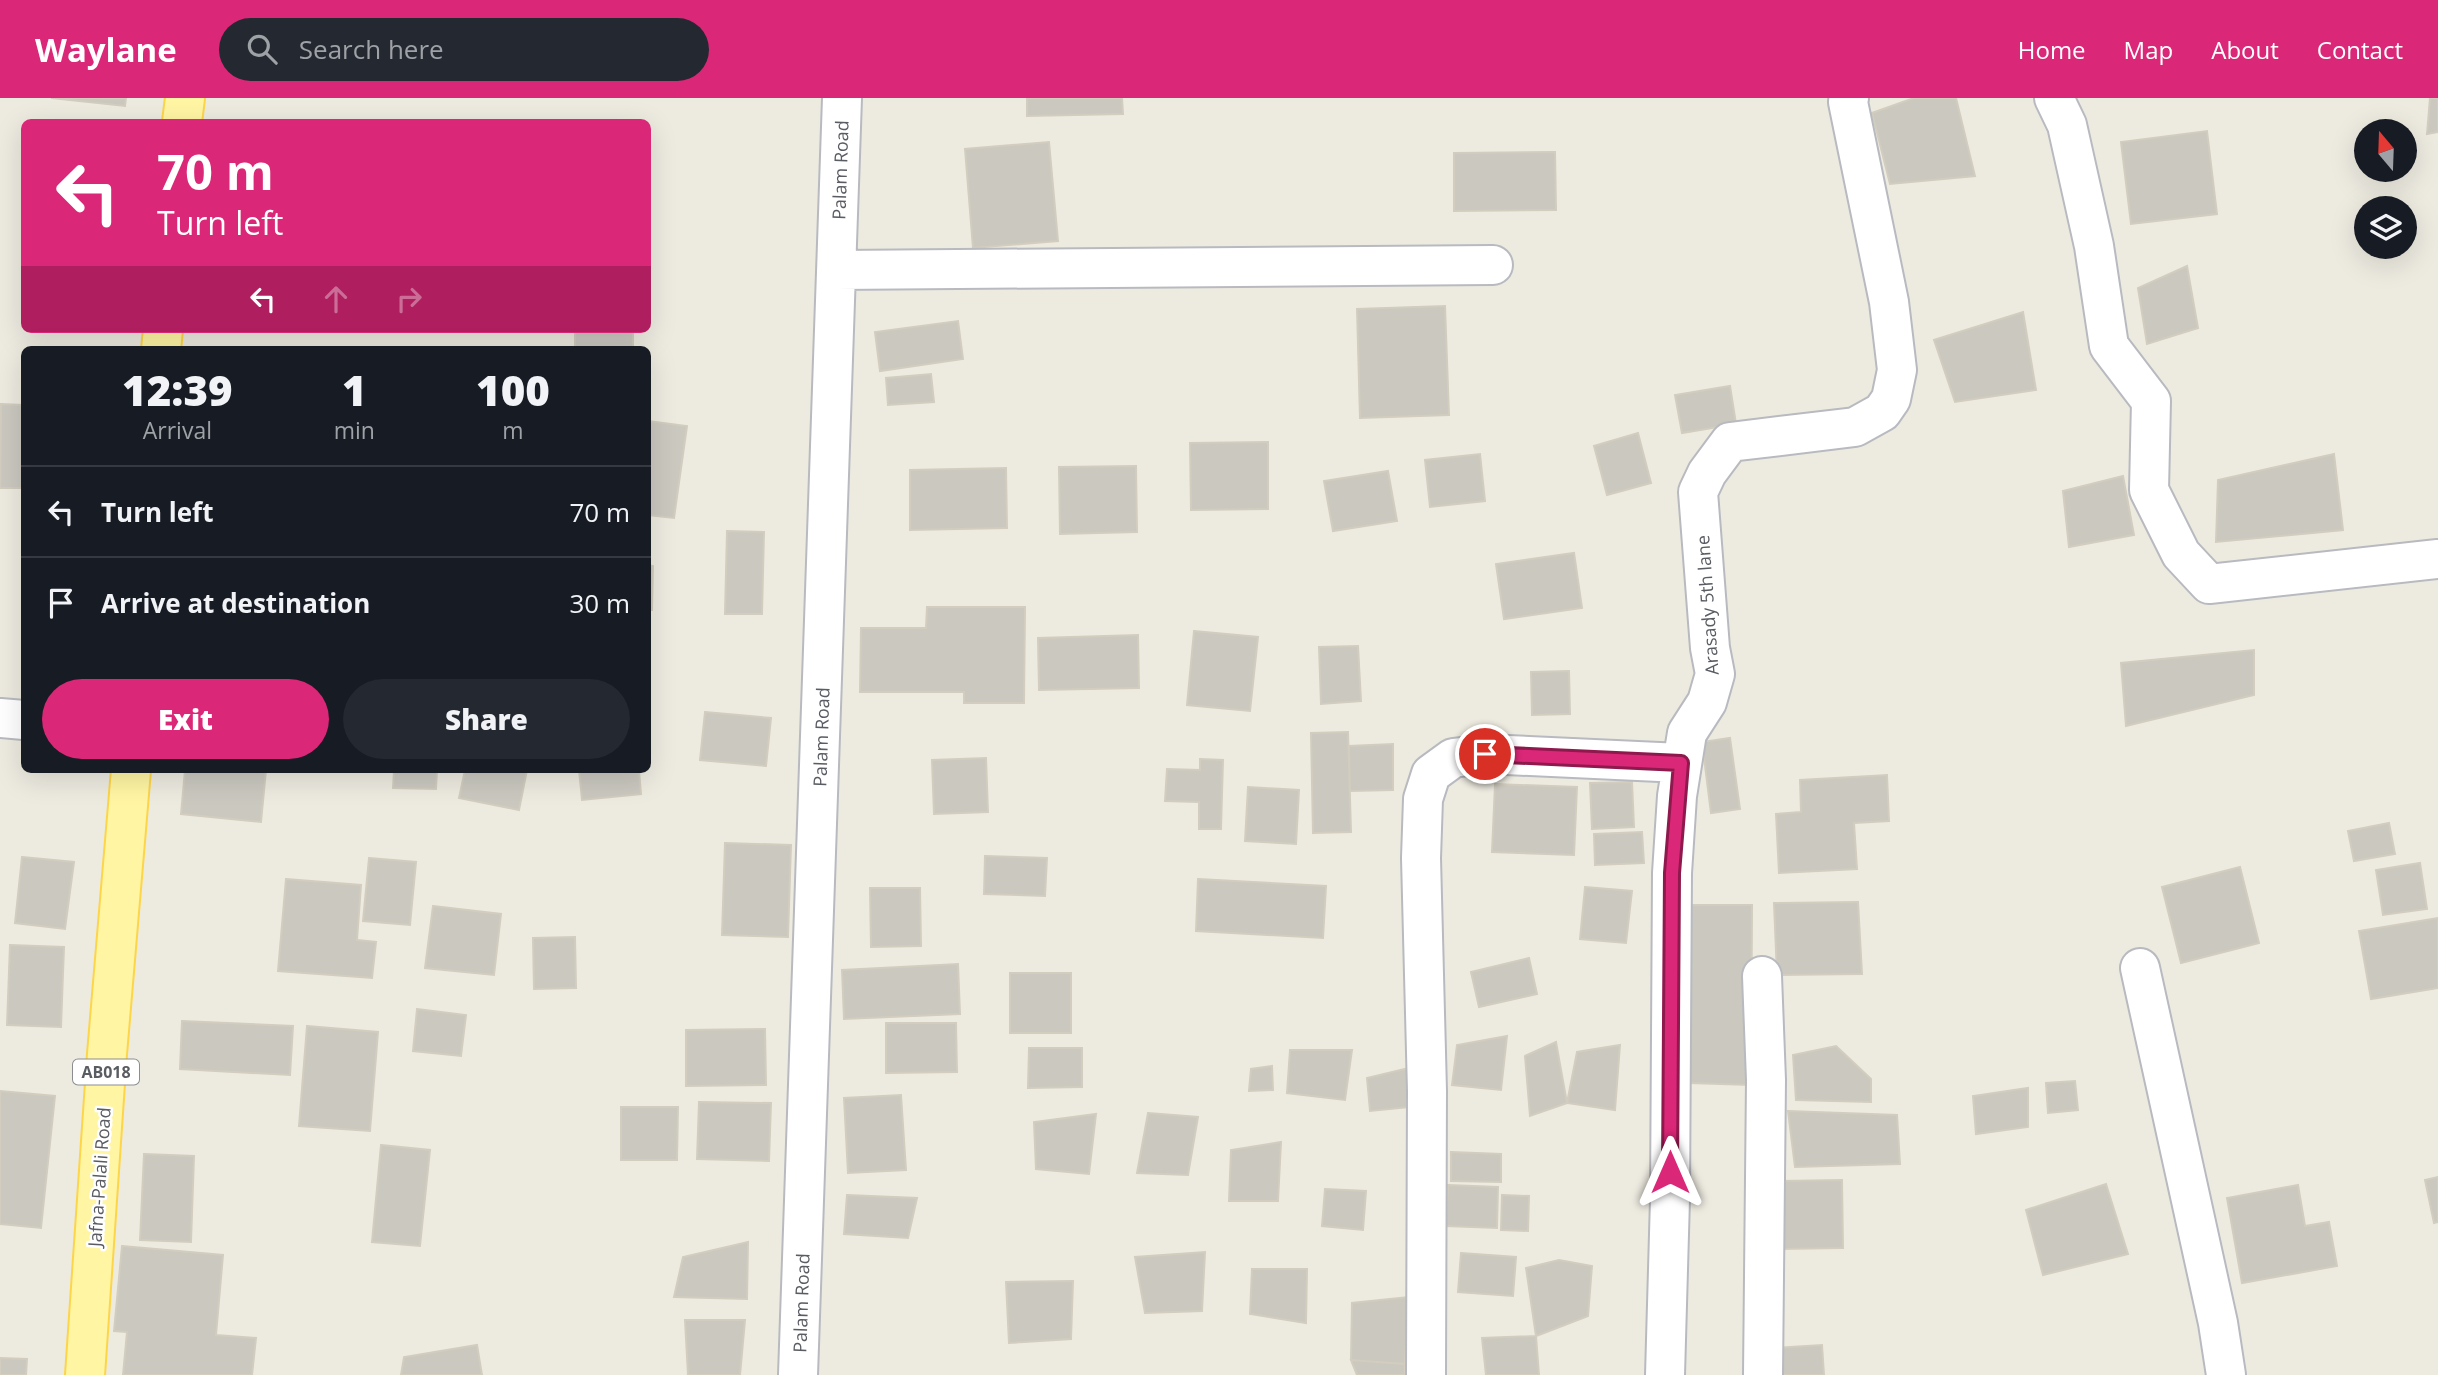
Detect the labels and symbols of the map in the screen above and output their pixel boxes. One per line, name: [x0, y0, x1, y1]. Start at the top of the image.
north arrow: [2354, 119, 2417, 182]
street label: Palam Road: [826, 120, 854, 220]
street label: Arasady 5th lane: [1690, 534, 1724, 676]
street label: Palam Road: [807, 687, 835, 787]
pin: [1455, 724, 1515, 784]
road number: AB018: [73, 1060, 139, 1084]
street label: Jafna-Palali Road: [82, 1106, 116, 1250]
position arrow: [1633, 1135, 1707, 1209]
street label: Palam Road: [787, 1253, 815, 1353]

